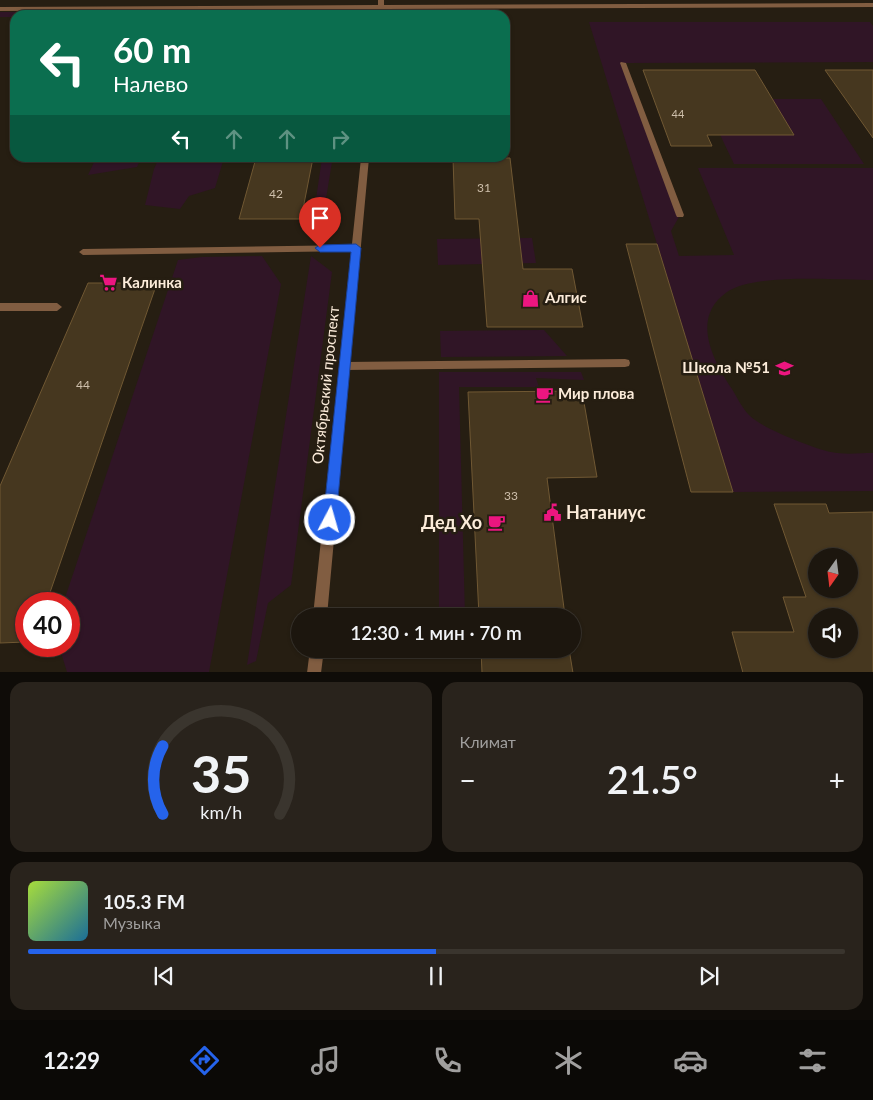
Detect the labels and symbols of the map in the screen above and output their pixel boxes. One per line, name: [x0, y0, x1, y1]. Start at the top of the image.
house number: 44: [672, 107, 685, 120]
house number: 31: [477, 180, 491, 195]
house number: 42: [269, 186, 283, 201]
pin: [299, 197, 341, 248]
supermarket icon: Калинка: [98, 273, 118, 293]
place label: Калинка: [122, 273, 182, 291]
shop icon: Алгис: [521, 288, 541, 308]
place label: Алгис: [544, 288, 587, 306]
street label: Октябрьский проспект: [308, 305, 342, 465]
place label: Школа №51: [682, 358, 770, 376]
school or university icon: Школа №51: [774, 358, 794, 378]
house number: 44: [76, 377, 90, 392]
cafe icon: Мир плова: [534, 384, 554, 404]
place label: Мир плова: [558, 384, 634, 402]
house number: 33: [504, 488, 518, 503]
position arrow: [303, 493, 355, 545]
place label: Натаниус: [566, 501, 646, 523]
public building icon: Натаниус: [542, 503, 562, 523]
place label: Дед Хо: [421, 511, 482, 533]
cafe icon: Дед Хо: [486, 513, 506, 533]
north arrow: [808, 548, 858, 598]
speed limit sign: 40: [15, 592, 80, 657]

